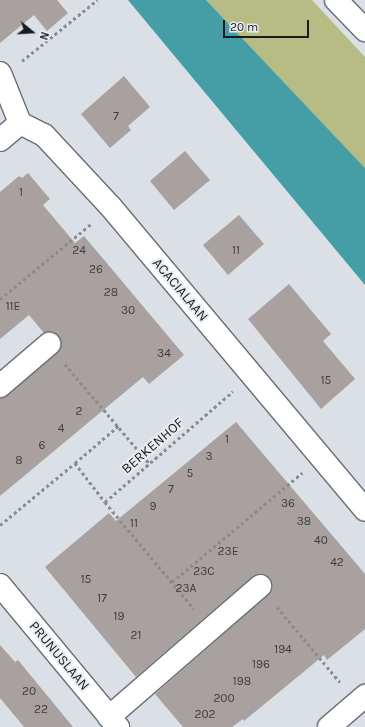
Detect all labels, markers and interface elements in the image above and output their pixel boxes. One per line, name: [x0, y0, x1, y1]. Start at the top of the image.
north arrow: [12, 12, 52, 52]
scale bar: [225, 12, 311, 38]
text: 20 m: [230, 20, 258, 34]
text: N: [36, 30, 51, 42]
house number: 7: [113, 110, 119, 124]
house number: 1: [19, 186, 23, 200]
house number: 24: [72, 244, 86, 258]
house number: 11: [232, 244, 240, 258]
street label: ACACIALAAN: [149, 255, 211, 325]
house number: 26: [89, 263, 103, 277]
house number: 28: [104, 286, 118, 300]
house number: 11E: [6, 300, 20, 314]
house number: 30: [121, 304, 135, 318]
house number: 34: [157, 347, 171, 361]
house number: 15: [321, 374, 331, 388]
house number: 2: [76, 405, 82, 419]
street label: BERKENHOF: [118, 414, 188, 478]
house number: 4: [58, 422, 64, 436]
house number: 1: [225, 433, 229, 447]
house number: 6: [39, 439, 45, 453]
house number: 3: [205, 450, 213, 464]
house number: 8: [15, 454, 23, 468]
house number: 5: [187, 467, 193, 481]
house number: 7: [168, 483, 174, 497]
house number: 36: [281, 497, 295, 511]
house number: 9: [150, 500, 156, 514]
house number: 38: [297, 515, 311, 529]
house number: 11: [130, 517, 138, 531]
house number: 40: [314, 534, 328, 548]
house number: 23E: [218, 545, 238, 559]
house number: 42: [330, 556, 344, 570]
house number: 23C: [193, 565, 215, 579]
house number: 15: [81, 573, 91, 587]
house number: 23A: [176, 582, 196, 596]
house number: 17: [97, 592, 107, 606]
house number: 19: [114, 610, 124, 624]
street label: PRUNUSLAAN: [25, 618, 93, 694]
house number: 21: [131, 629, 141, 643]
house number: 194: [274, 643, 292, 657]
house number: 196: [252, 658, 270, 672]
house number: 198: [233, 675, 251, 689]
house number: 20: [22, 685, 36, 699]
house number: 200: [213, 692, 235, 706]
house number: 22: [34, 703, 48, 717]
house number: 202: [194, 708, 216, 722]

